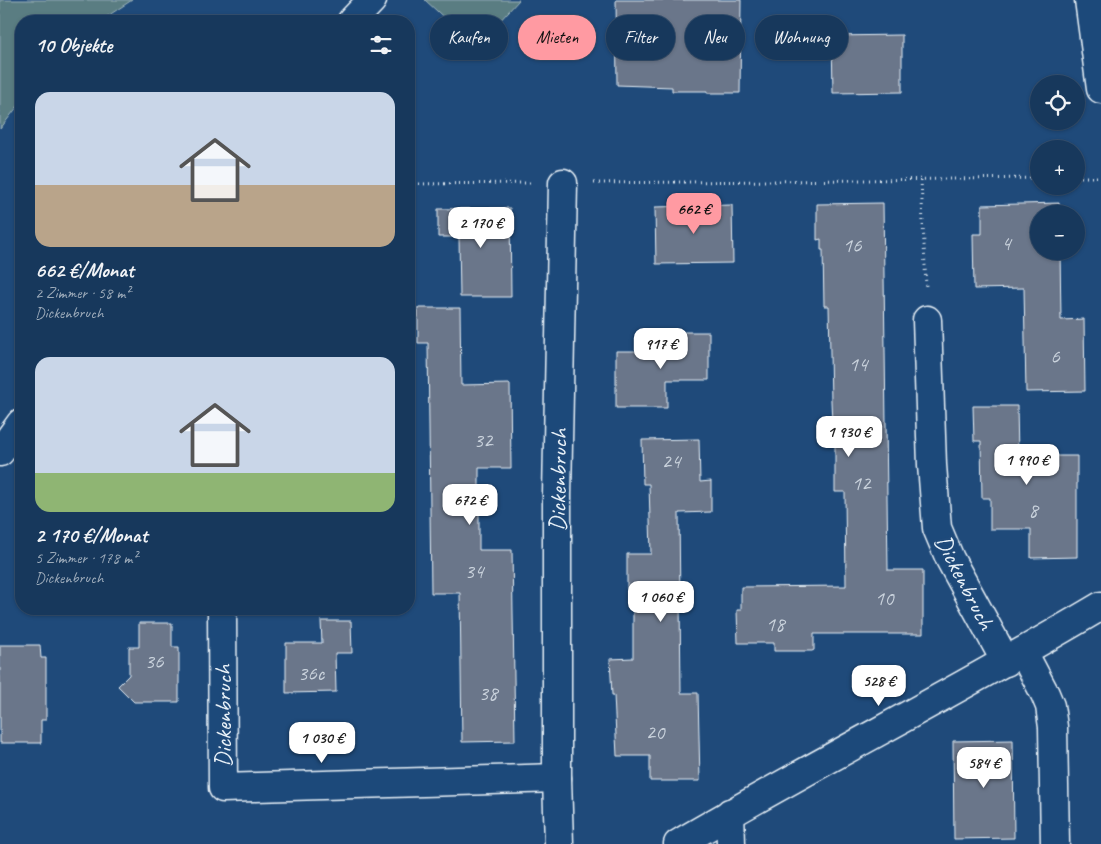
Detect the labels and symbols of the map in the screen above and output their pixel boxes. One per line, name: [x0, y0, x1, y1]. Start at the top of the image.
pin: 662 €: [659, 192, 729, 235]
pin: 2 170 €: [435, 206, 527, 249]
house number: 4: [1001, 230, 1013, 256]
house number: 16: [843, 232, 862, 258]
pin: 917 €: [626, 328, 696, 370]
house number: 6: [1050, 343, 1060, 369]
house number: 14: [849, 351, 870, 377]
pin: 1 930 €: [803, 416, 895, 458]
house number: 32: [474, 427, 494, 453]
street label: Dickenbruch: [542, 427, 574, 532]
pin: 1 990 €: [981, 444, 1073, 486]
house number: 24: [662, 448, 683, 474]
house number: 12: [852, 470, 872, 496]
pin: 672 €: [435, 484, 505, 526]
house number: 8: [1028, 497, 1040, 523]
street label: Dickenbruch: [928, 529, 1003, 636]
house number: 34: [465, 558, 486, 584]
pin: 1 060 €: [615, 580, 707, 623]
house number: 10: [875, 585, 895, 611]
house number: 18: [766, 611, 787, 637]
house number: 36: [145, 648, 164, 674]
house number: 36c: [298, 660, 326, 686]
street label: Dickenbruch: [208, 663, 238, 767]
pin: 528 €: [844, 664, 914, 707]
house number: 38: [479, 680, 500, 706]
house number: 20: [646, 719, 666, 745]
pin: 1 030 €: [276, 722, 368, 764]
pin: 584 €: [949, 746, 1019, 789]

